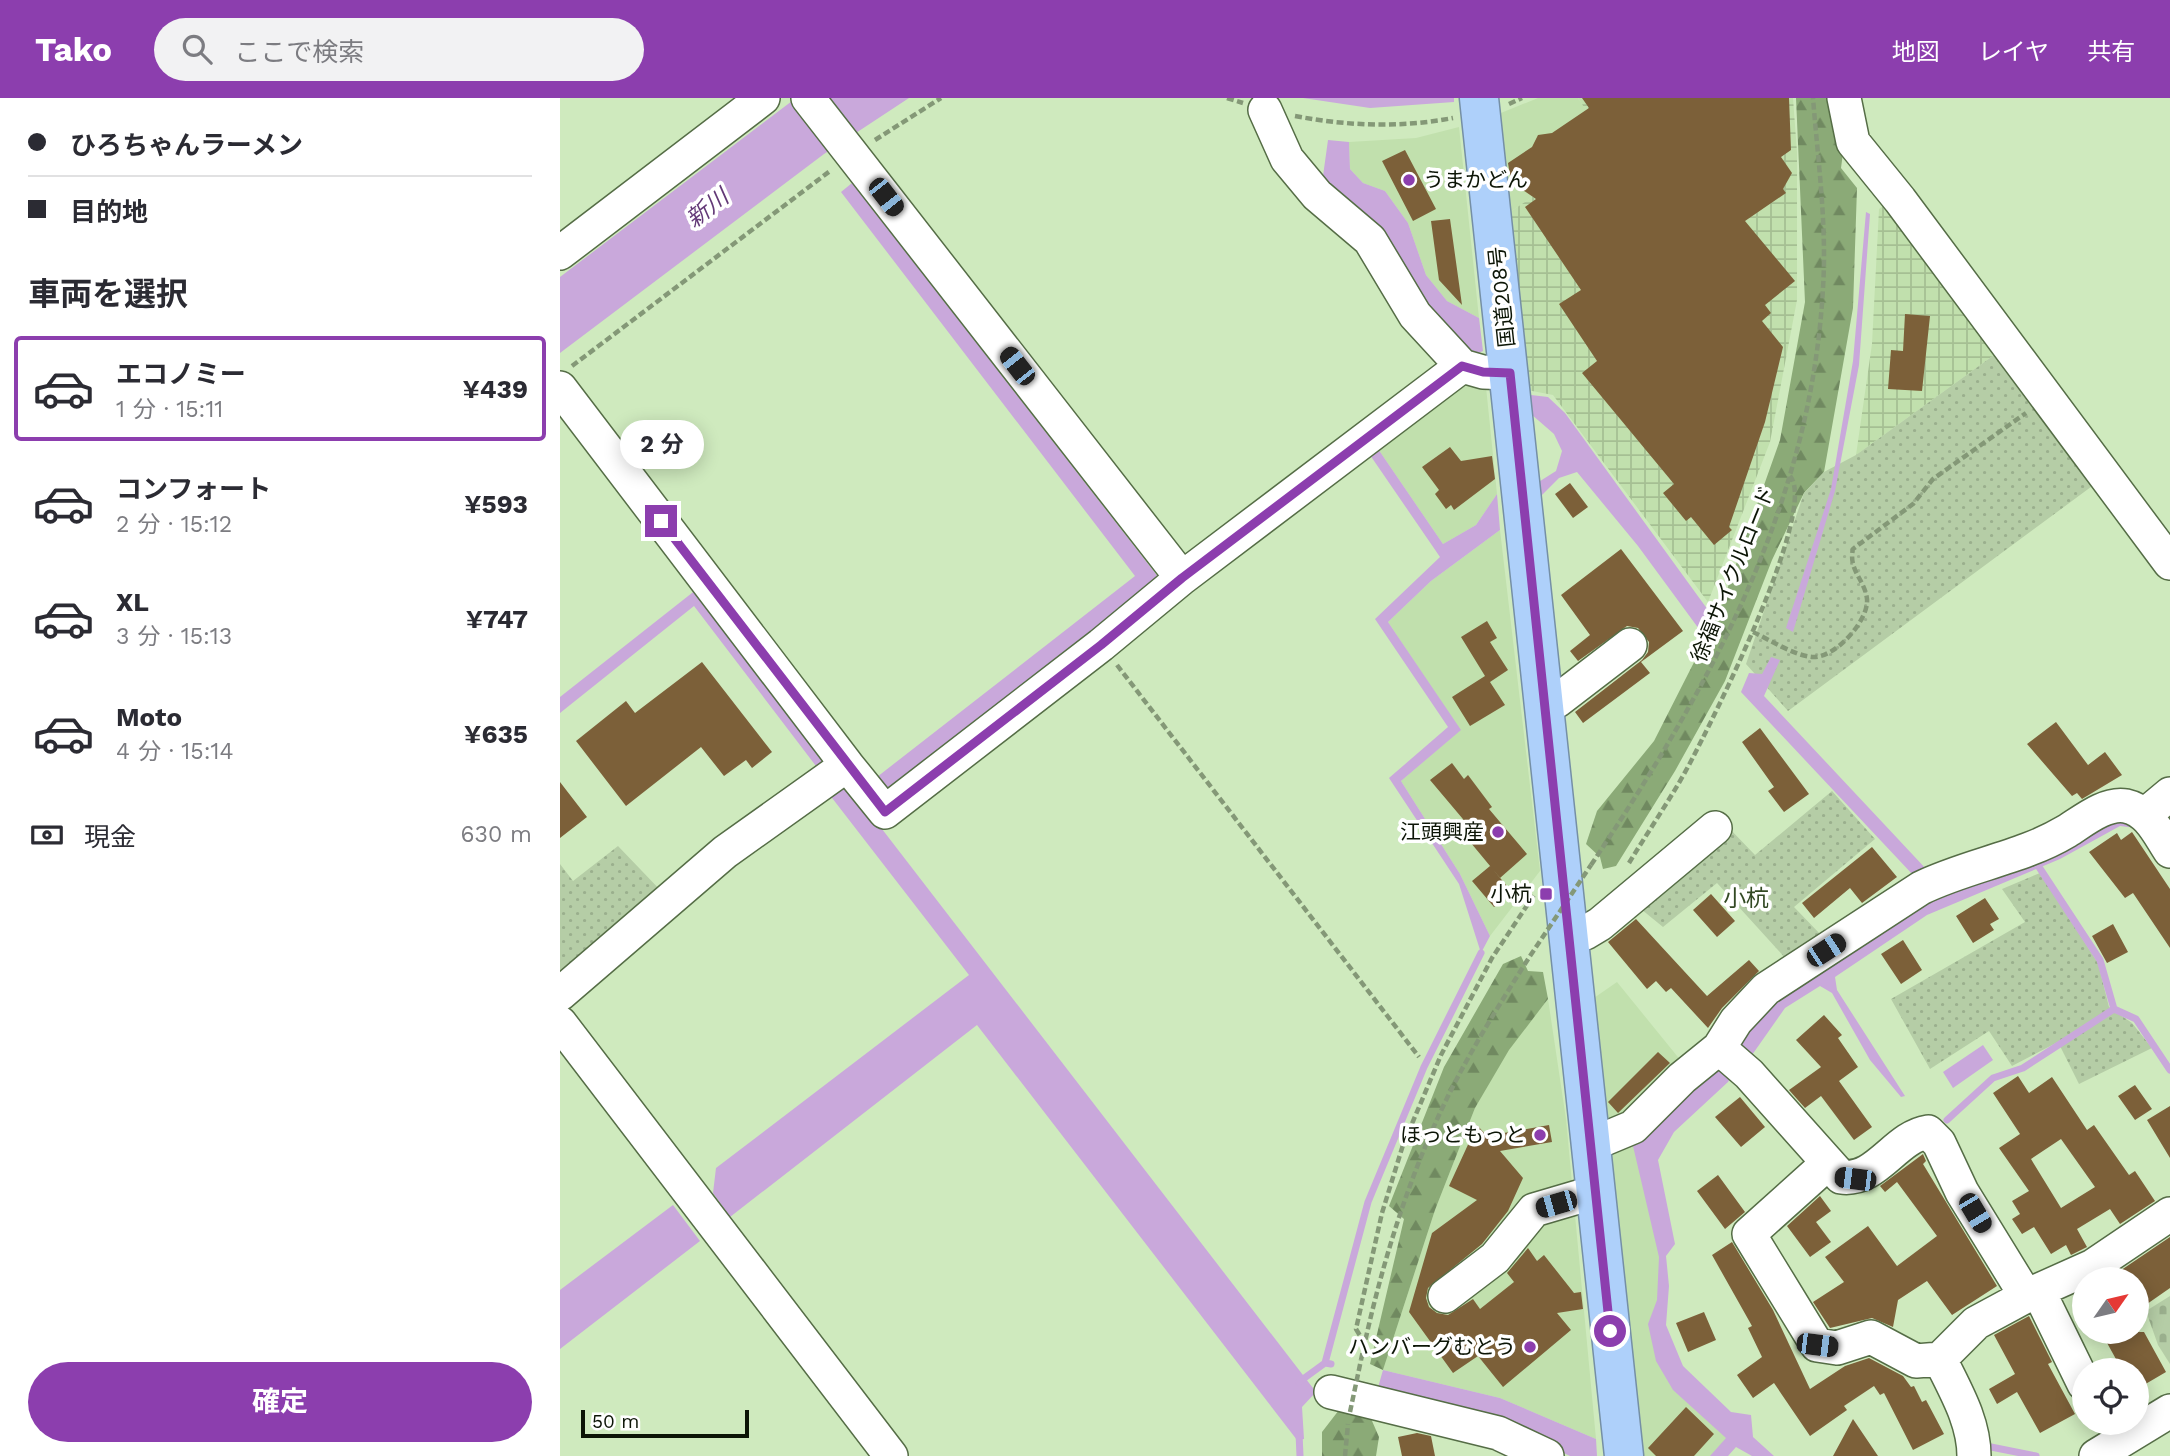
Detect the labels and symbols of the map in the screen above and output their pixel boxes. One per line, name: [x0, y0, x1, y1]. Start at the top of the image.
place label: うまかどん: [1423, 167, 1528, 192]
marker: うまかどん: [1401, 172, 1417, 188]
car: [865, 174, 908, 220]
water label: 新川: [681, 182, 736, 233]
street label: 国道208号: [1484, 245, 1519, 349]
car: [996, 343, 1039, 389]
callout: 2 分: [619, 420, 703, 468]
street label: 徐福サイクルロード: [1686, 482, 1779, 666]
route end: [645, 505, 677, 537]
place label: 江頭興産: [1400, 819, 1484, 844]
marker: 江頭興産: [1490, 824, 1506, 840]
place label: 小杭: [1490, 881, 1532, 906]
district label: 小杭: [1723, 885, 1769, 912]
marker: 小杭: [1538, 886, 1554, 902]
car: [1803, 930, 1850, 970]
place label: ほっともっと: [1400, 1122, 1526, 1147]
marker: ほっともっと: [1532, 1127, 1548, 1143]
car: [1833, 1166, 1878, 1192]
car: [1533, 1188, 1580, 1220]
car: [1956, 1190, 1995, 1236]
north arrow: [2072, 1267, 2149, 1344]
route start: [1594, 1315, 1626, 1347]
car: [1795, 1332, 1840, 1358]
place label: ハンバーグむとう: [1348, 1334, 1516, 1359]
marker: ハンバーグむとう: [1522, 1339, 1538, 1355]
scale bar: [581, 1407, 749, 1439]

